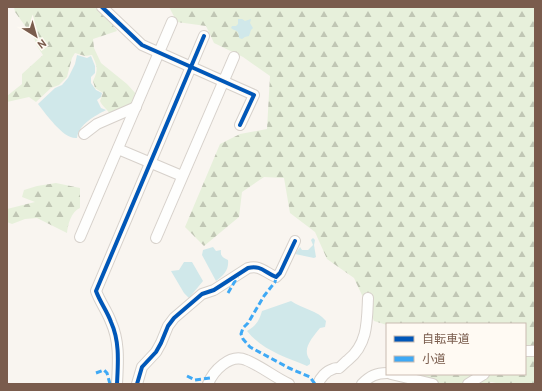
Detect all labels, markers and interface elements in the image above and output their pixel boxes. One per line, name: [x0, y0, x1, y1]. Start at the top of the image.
north arrow: [16, 16, 56, 56]
text: N: [34, 35, 49, 51]
legend: [386, 323, 526, 375]
text: 自転車道: [422, 332, 470, 348]
text: 小道: [422, 352, 446, 368]

